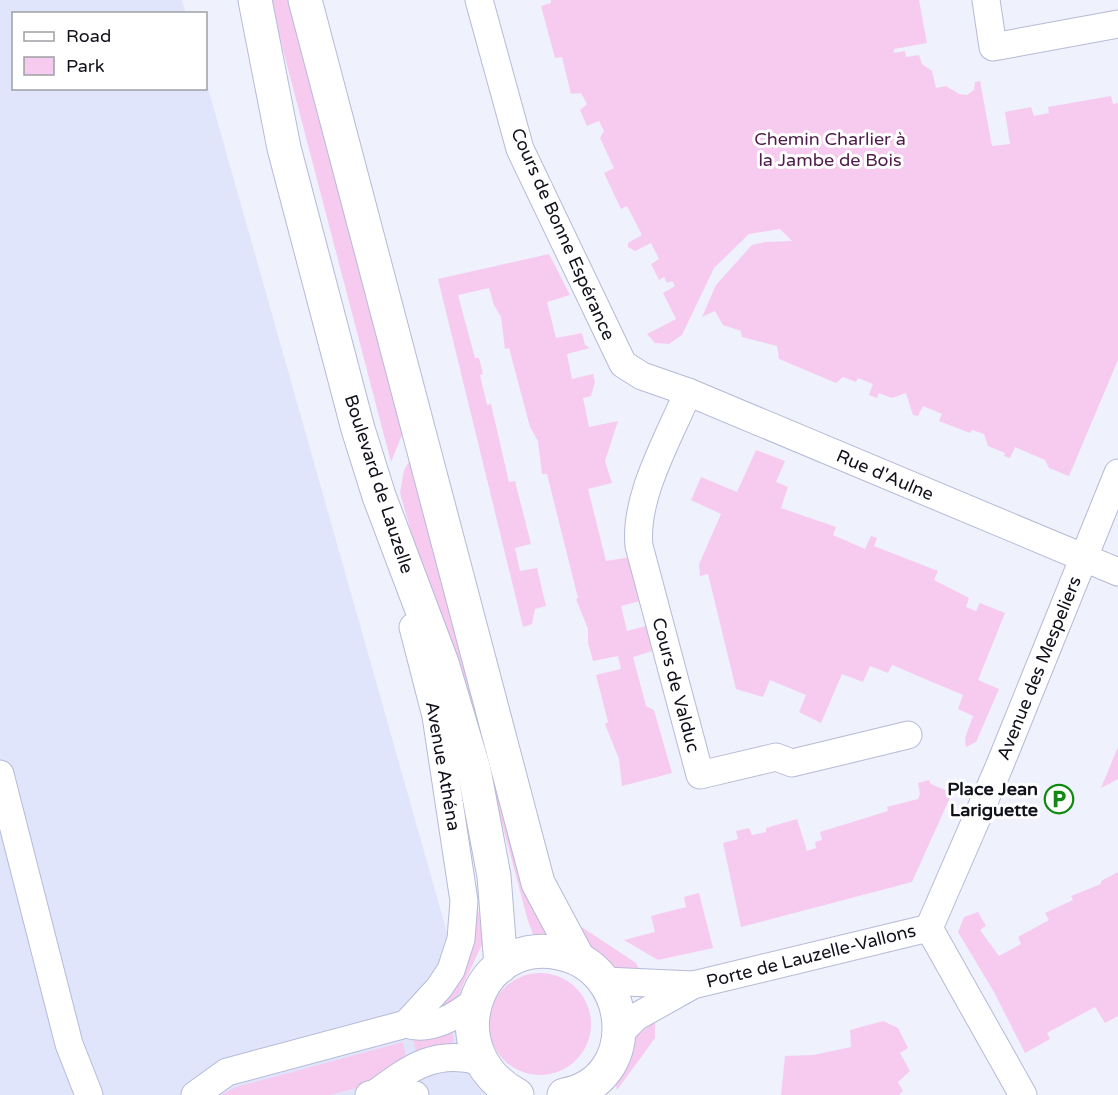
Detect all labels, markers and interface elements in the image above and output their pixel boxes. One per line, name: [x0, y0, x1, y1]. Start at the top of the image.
legend: [12, 12, 207, 90]
text: Road: [66, 25, 111, 47]
text: Park: [66, 55, 105, 77]
street label: Cours de Bonne Espérance: [506, 124, 620, 344]
park label: Chemin Charlier à la Jambe de Bois: [754, 128, 906, 171]
street label: Boulevard de Lauzelle: [340, 392, 418, 576]
street label: Rue d'Aulne: [833, 445, 937, 505]
street label: Avenue des Mespeliers: [992, 573, 1086, 763]
street label: Cours de Valduc: [647, 615, 705, 755]
street label: Avenue Athéna: [421, 699, 465, 833]
place label: Place Jean Lariguette: [947, 778, 1038, 821]
parking icon: Place Jean Lariguette: [1043, 783, 1075, 815]
street label: Porte de Lauzelle-Vallons: [704, 919, 918, 993]

